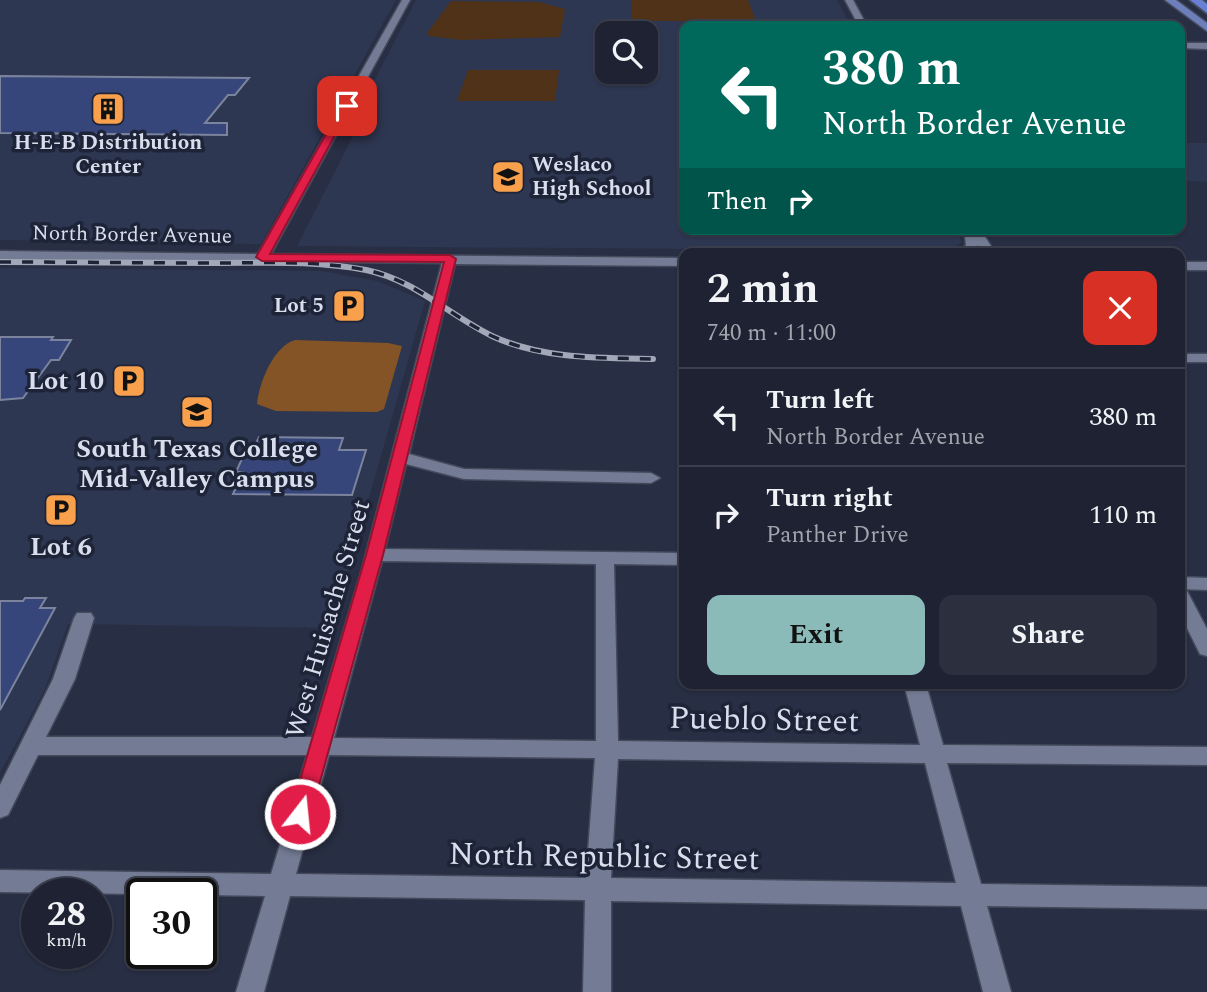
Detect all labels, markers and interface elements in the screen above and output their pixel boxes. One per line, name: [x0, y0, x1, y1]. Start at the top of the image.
map controls: [595, 21, 658, 84]
button: search: [595, 21, 658, 84]
text: 380 m: [822, 32, 961, 107]
icon: left: [707, 49, 798, 140]
pin: [317, 76, 377, 136]
icon: arrive: [328, 87, 366, 125]
building icon: H-E-B Distribution Center: [89, 90, 127, 128]
text: North Border Avenue: [822, 100, 1127, 149]
place label: H-E-B Distribution Center: [14, 127, 202, 183]
place label: Weslaco High School: [532, 149, 652, 205]
school or university icon: Weslaco High School: [489, 158, 527, 196]
text: Then: [707, 181, 767, 221]
icon: right: [781, 182, 819, 220]
street label: North Border Avenue: [32, 217, 232, 253]
text: 2 min: [707, 258, 819, 321]
button: close: [1083, 271, 1157, 345]
parking icon: Lot 5: [330, 287, 368, 325]
place label: Lot 5: [274, 290, 324, 322]
text: 740 m · 11:00: [707, 316, 836, 351]
place label: Lot 10: [27, 361, 104, 401]
parking icon: Lot 10: [110, 362, 148, 400]
text: Turn left: [766, 380, 874, 420]
school or university icon: South Texas College Mid-Valley Campus: [178, 393, 216, 431]
text: 380 m: [1089, 397, 1157, 437]
icon: left: [707, 398, 745, 436]
text: North Border Avenue: [766, 420, 985, 455]
place label: South Texas College Mid-Valley Campus: [76, 429, 318, 499]
text: Turn right: [766, 478, 893, 518]
parking icon: Lot 6: [42, 491, 80, 529]
street label: West Huisache Street: [275, 495, 381, 743]
text: 110 m: [1089, 495, 1157, 535]
icon: right: [707, 496, 745, 534]
text: Panther Drive: [766, 518, 909, 553]
place label: Lot 6: [30, 527, 92, 567]
button: Exit: [707, 595, 925, 675]
button: Share: [939, 595, 1157, 675]
street label: Pueblo Street: [668, 694, 860, 746]
position arrow: [263, 777, 337, 851]
street label: North Republic Street: [448, 830, 760, 884]
speed limit sign: 30: [126, 878, 217, 969]
text: 28: [47, 888, 86, 941]
text: km/h: [46, 927, 87, 954]

